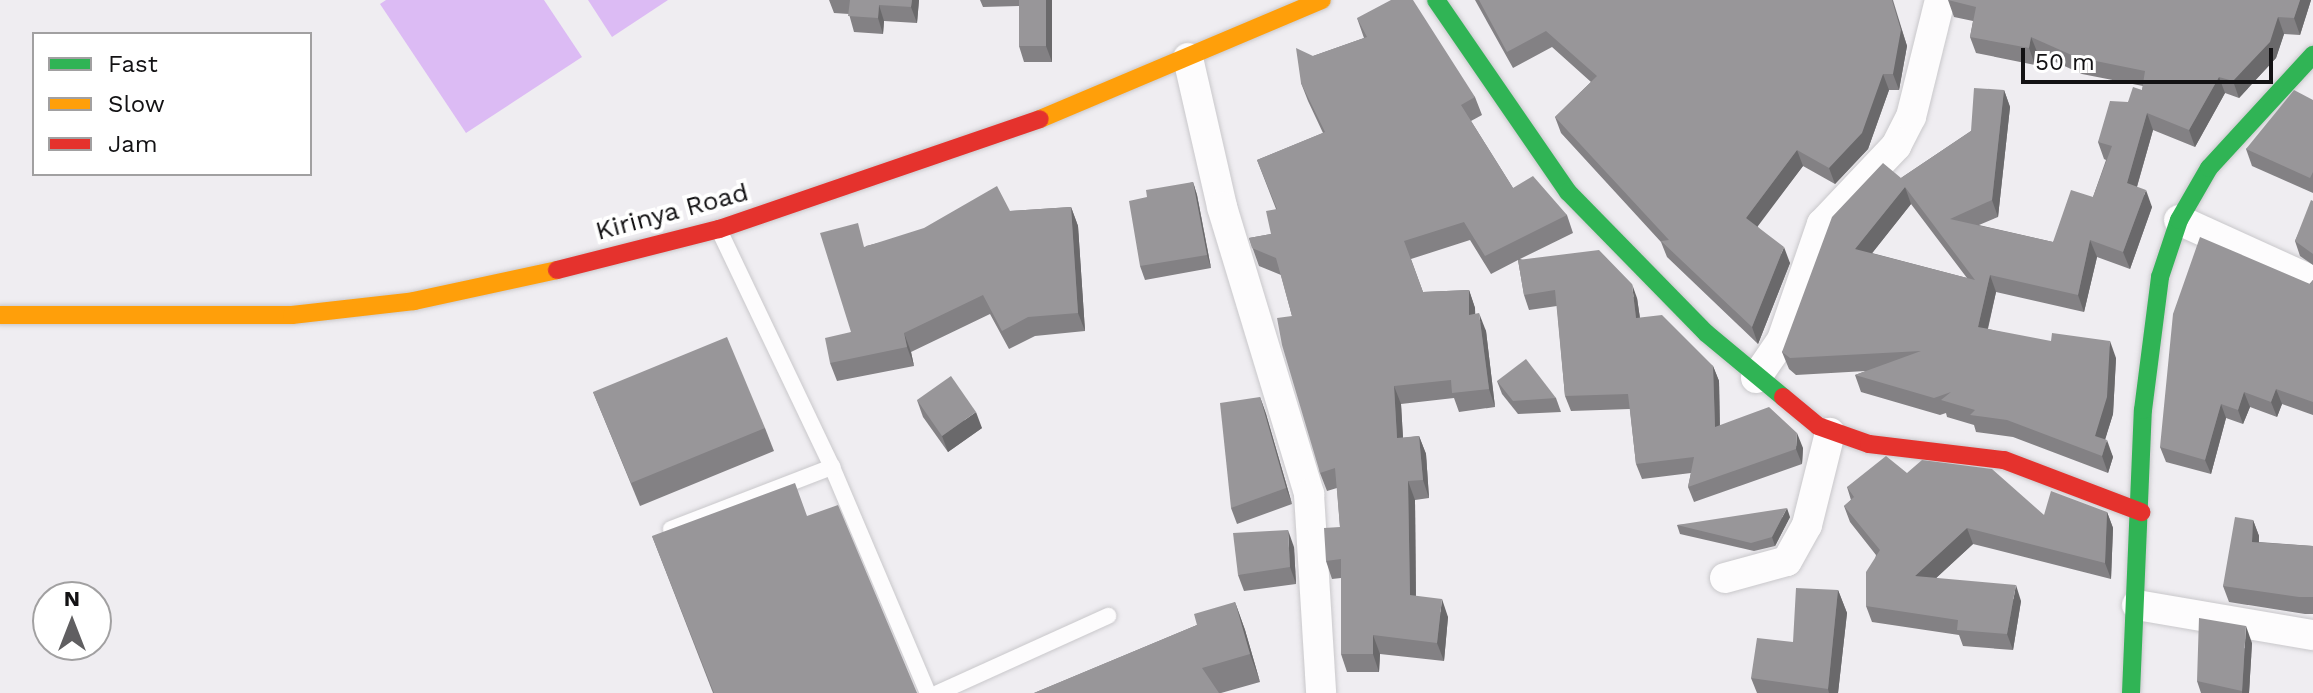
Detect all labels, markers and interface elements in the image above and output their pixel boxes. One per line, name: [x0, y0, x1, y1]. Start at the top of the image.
legend: [32, 32, 312, 176]
scale bar: [2025, 32, 2277, 82]
text: 50 m: [2035, 48, 2095, 76]
text: Fast: [108, 50, 158, 78]
text: Slow: [108, 90, 165, 118]
text: Jam: [108, 130, 158, 158]
street label: Kirinya Road: [592, 177, 752, 247]
north arrow: [32, 581, 112, 661]
text: N: [64, 586, 80, 611]

